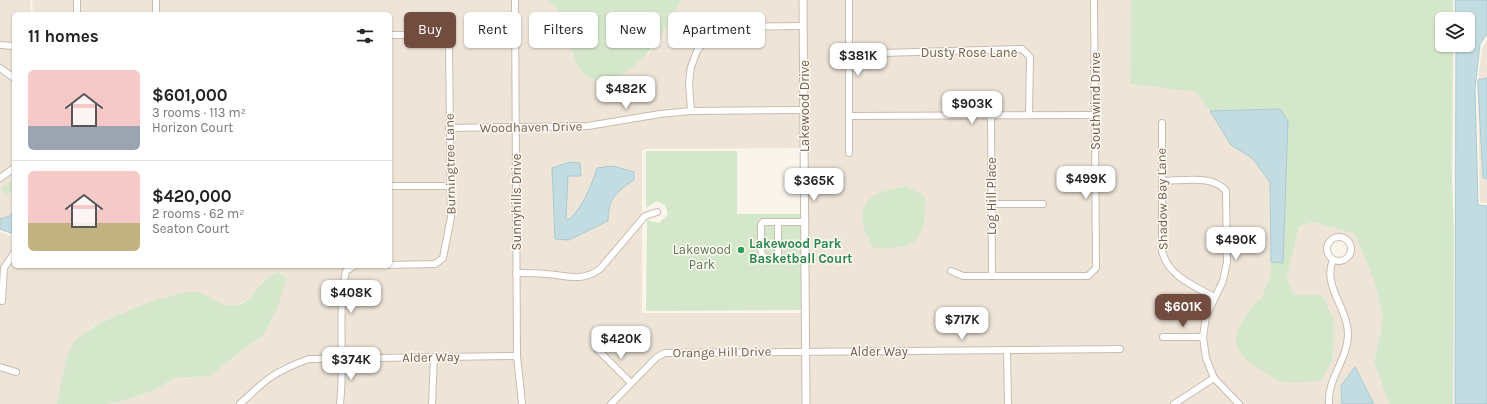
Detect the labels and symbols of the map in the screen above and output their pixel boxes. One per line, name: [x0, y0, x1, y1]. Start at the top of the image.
pin: $381K: [830, 43, 886, 77]
street label: Dusty Rose Lane: [921, 45, 1018, 60]
street label: Southwind Drive: [1088, 52, 1103, 150]
street label: Lakewood Drive: [797, 60, 812, 152]
pin: $482K: [598, 76, 654, 110]
pin: $903K: [944, 91, 1000, 125]
street label: Burningtree Lane: [442, 113, 458, 215]
street label: Woodhaven Drive: [480, 119, 583, 135]
street label: Shadow Bay Lane: [1154, 147, 1170, 250]
street label: Sunnyhills Drive: [509, 153, 524, 250]
street label: Log Hill Place: [984, 157, 999, 235]
pin: $499K: [1058, 166, 1114, 200]
pin: $365K: [786, 168, 842, 202]
pin: $490K: [1208, 227, 1264, 261]
place label: Lakewood Park Basketball Court: [749, 236, 852, 266]
park label: Lakewood Park: [673, 242, 731, 272]
marker: Lakewood Park Basketball Court: [736, 245, 746, 255]
pin: $408K: [323, 280, 379, 314]
pin: $601K: [1155, 294, 1211, 328]
pin: $717K: [934, 307, 990, 341]
pin: $420K: [593, 326, 649, 360]
street label: Orange Hill Drive: [673, 344, 772, 360]
street label: Alder Way: [850, 344, 908, 359]
pin: $374K: [323, 347, 379, 381]
street label: Alder Way: [402, 349, 460, 365]

